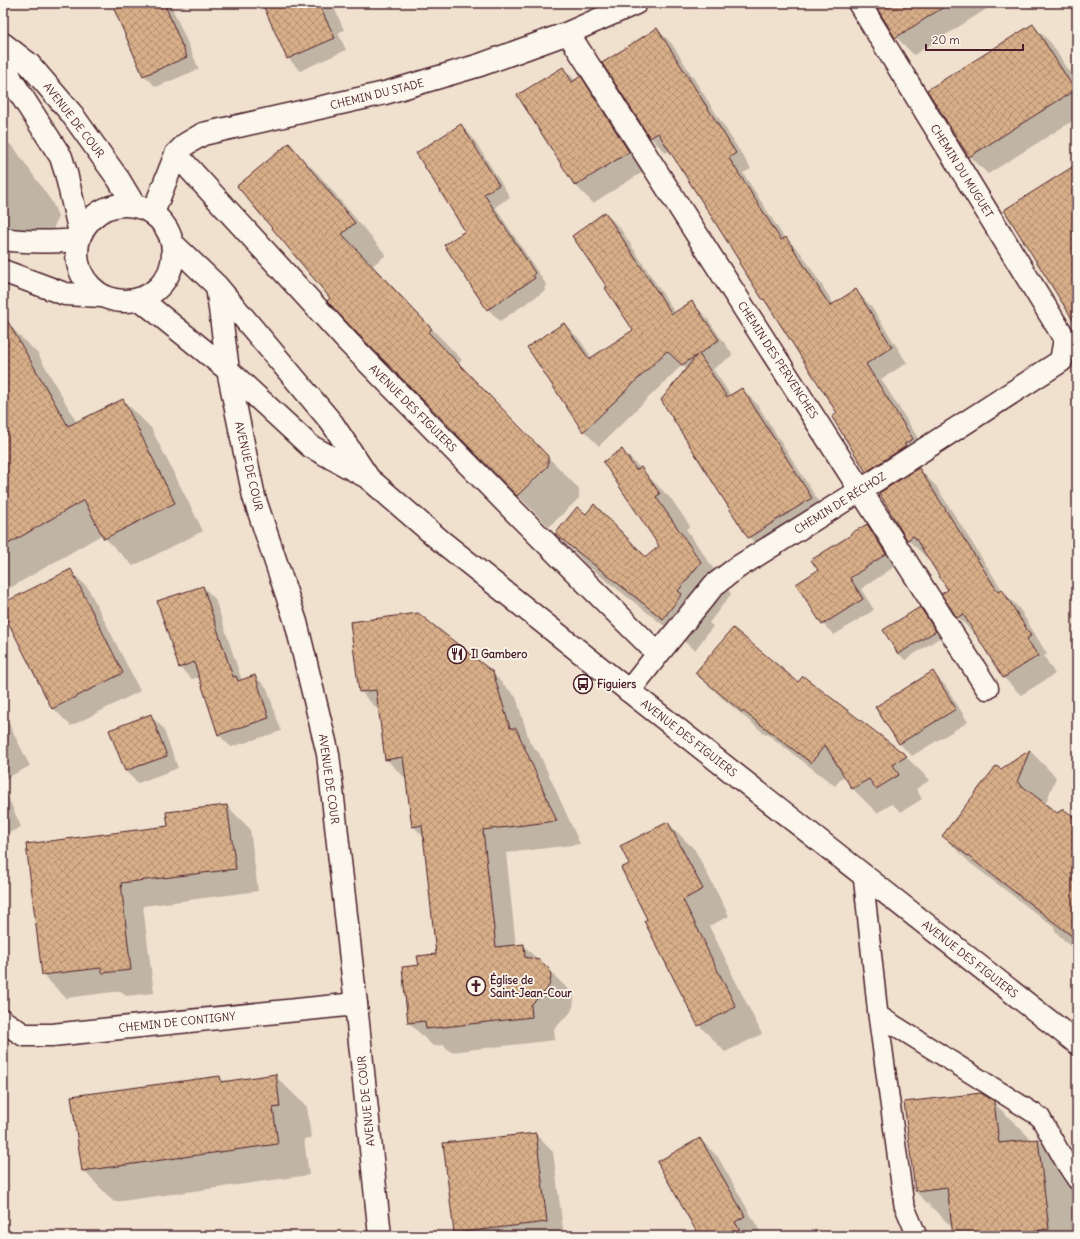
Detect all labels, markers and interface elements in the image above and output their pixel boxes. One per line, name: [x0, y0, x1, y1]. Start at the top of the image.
scale bar: [926, 26, 1023, 52]
text: 20 m: [932, 32, 960, 47]
street label: CHEMIN DU STADE: [329, 76, 425, 112]
street label: AVENUE DE COUR: [40, 80, 108, 160]
street label: CHEMIN DU MUGUET: [928, 122, 997, 220]
street label: CHEMIN DES PERVENCHES: [735, 299, 821, 421]
street label: AVENUE DES FIGUIERS: [366, 361, 460, 455]
street label: AVENUE DE COUR: [232, 420, 266, 512]
street label: CHEMIN DE RÉCHOZ: [791, 468, 888, 537]
restaurant icon: Il Gambero: [446, 643, 468, 665]
place label: Il Gambero: [471, 647, 527, 661]
bus stop icon: Figuiers: [572, 673, 594, 695]
place label: Figuiers: [597, 677, 636, 692]
street label: AVENUE DES FIGUIERS: [638, 696, 740, 780]
street label: AVENUE DE COUR: [316, 733, 342, 825]
street label: AVENUE DES FIGUIERS: [919, 917, 1021, 1001]
place label: Église de Saint-Jean-Cour: [490, 972, 572, 1000]
church icon: Église de Saint-Jean-Cour: [465, 975, 487, 997]
street label: CHEMIN DE CONTIGNY: [118, 1009, 236, 1035]
street label: AVENUE DE COUR: [354, 1055, 378, 1147]

